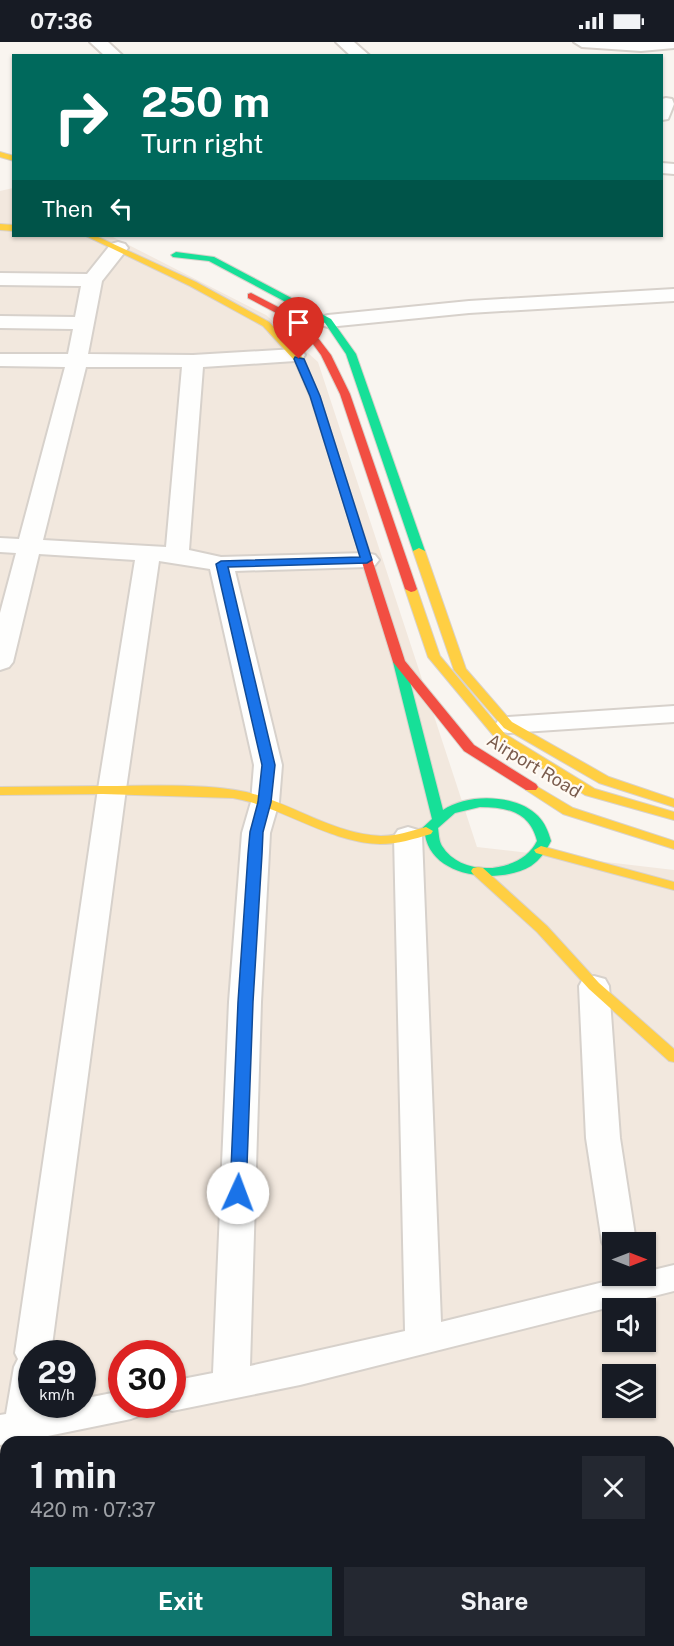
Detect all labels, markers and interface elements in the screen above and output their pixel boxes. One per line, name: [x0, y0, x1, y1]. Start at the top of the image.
text: 07:36: [30, 8, 93, 34]
text: 250 m: [141, 77, 270, 126]
icon: right: [42, 78, 120, 156]
text: Turn right: [141, 127, 264, 159]
icon: left: [105, 192, 138, 225]
text: Then: [42, 196, 93, 222]
pin: [273, 297, 324, 359]
icon: arrive: [282, 306, 315, 339]
street label: Airport Road: [483, 729, 585, 802]
position arrow: [206, 1161, 270, 1225]
north arrow: [602, 1232, 656, 1286]
map controls: [602, 1232, 656, 1418]
button: sound: [602, 1298, 656, 1352]
speed limit sign: 30: [108, 1340, 186, 1418]
text: 29: [38, 1354, 76, 1390]
button: layers: [602, 1364, 656, 1418]
text: km/h: [39, 1386, 75, 1403]
text: 1 min: [30, 1454, 117, 1496]
button: close: [582, 1456, 645, 1519]
text: 420 m · 07:37: [30, 1498, 156, 1522]
button: Exit: [30, 1567, 332, 1636]
button: Share: [344, 1567, 645, 1636]

